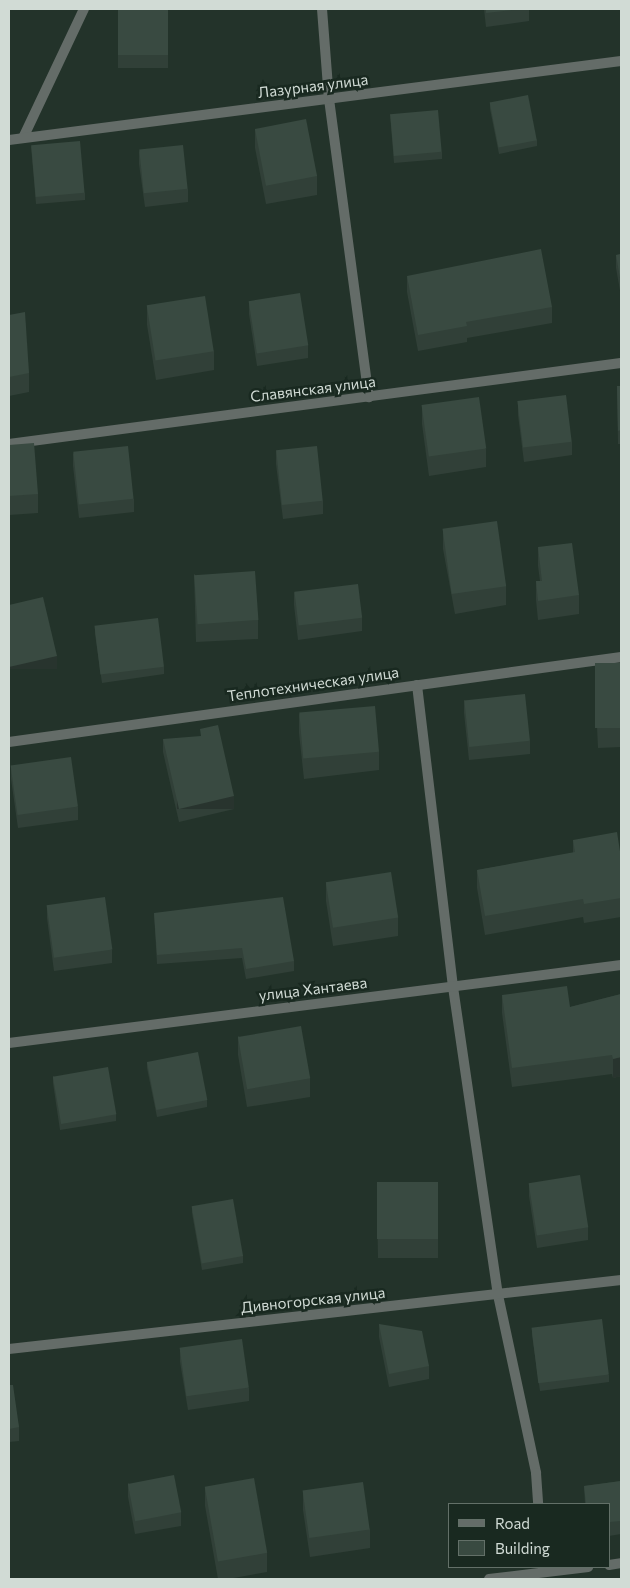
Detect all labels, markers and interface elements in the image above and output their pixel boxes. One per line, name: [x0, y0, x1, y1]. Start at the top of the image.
street label: Лазурная улица: [257, 70, 369, 102]
street label: Славянская улица: [249, 372, 377, 406]
street label: Теплотехническая улица: [226, 663, 400, 705]
street label: улица Хантаева: [258, 973, 368, 1005]
street label: Дивногорская улица: [240, 1283, 386, 1317]
legend: [448, 1503, 610, 1568]
text: Road: [495, 1514, 530, 1532]
text: Building: [495, 1539, 550, 1557]

